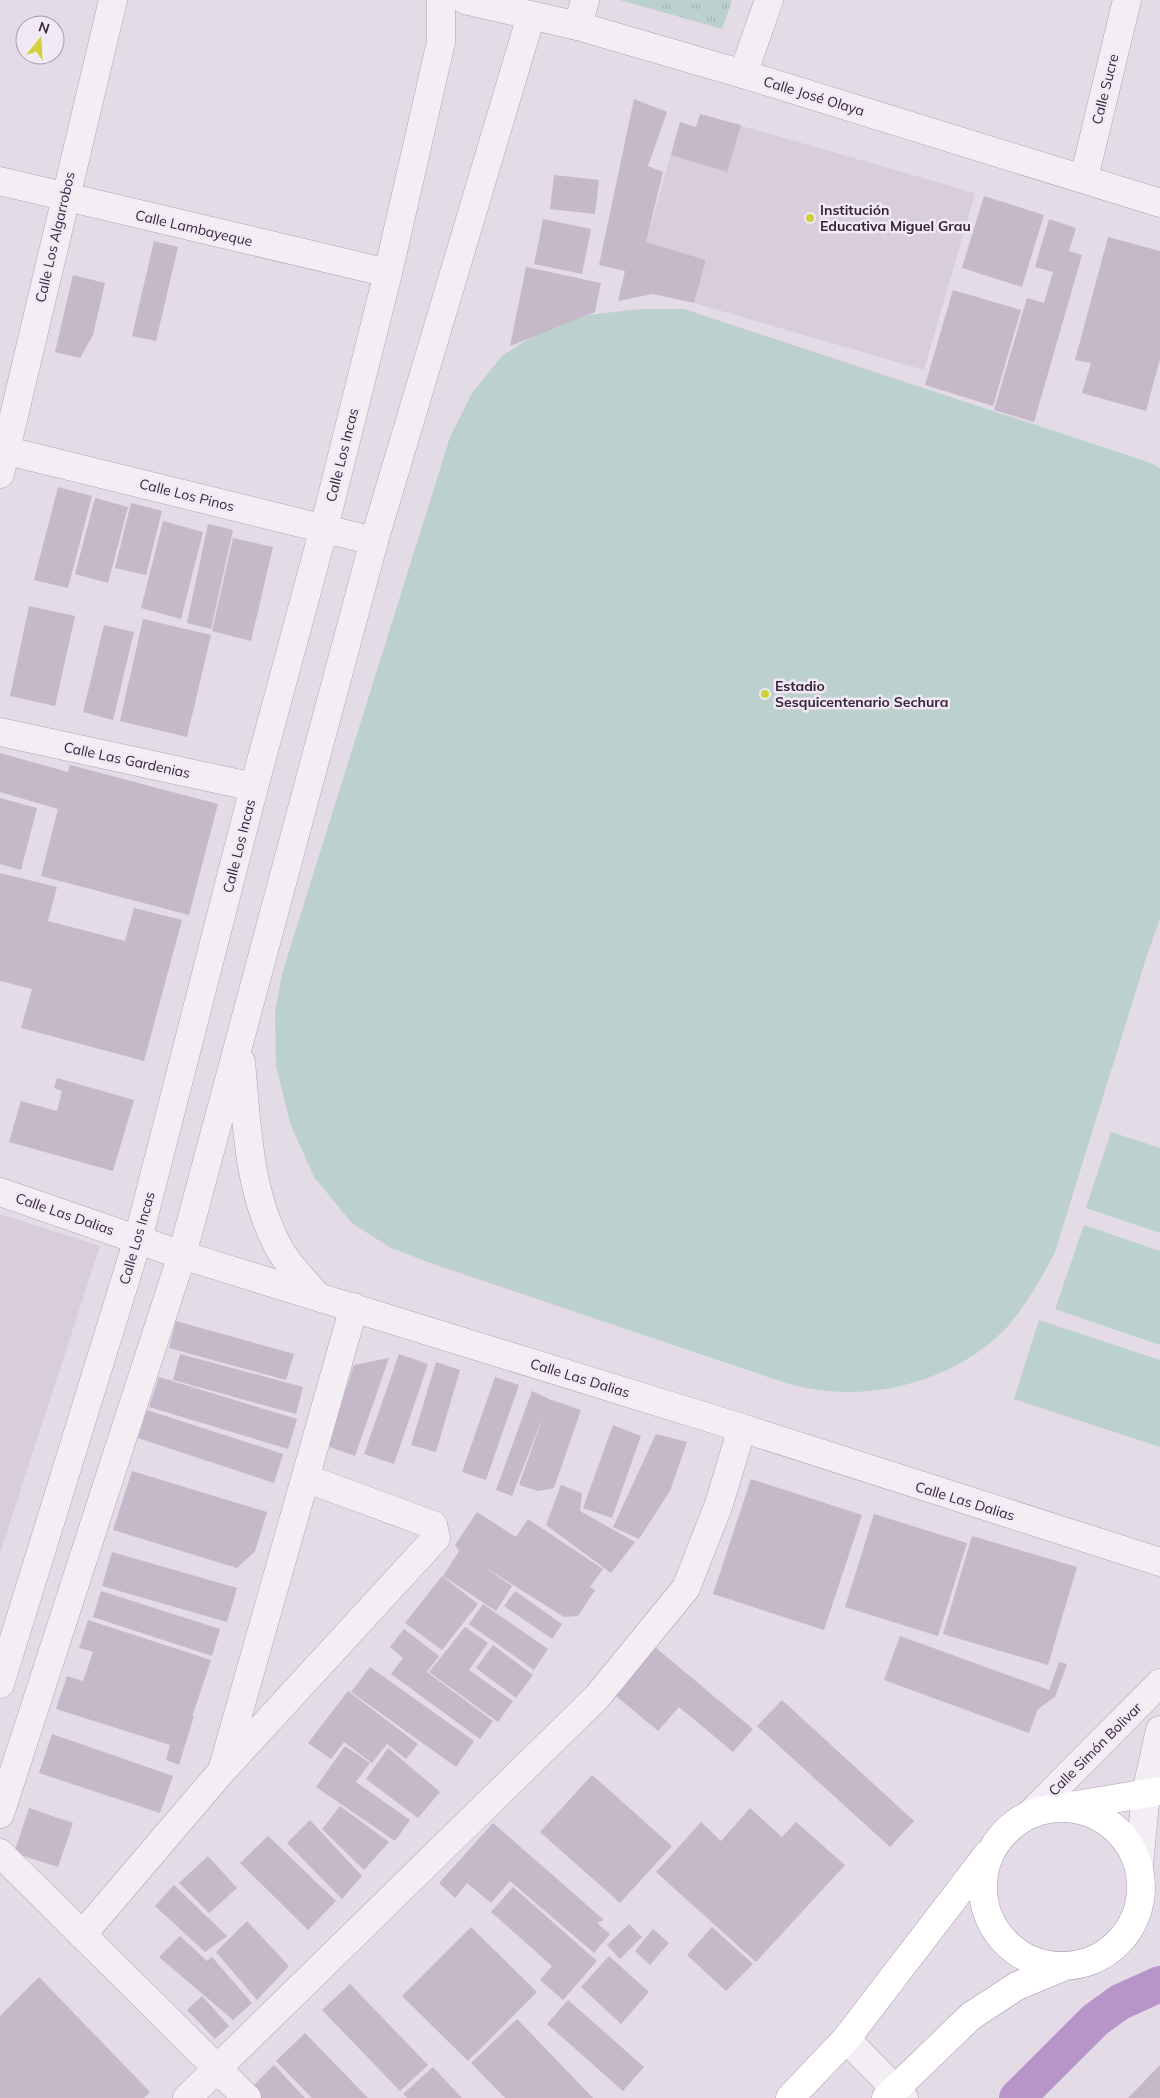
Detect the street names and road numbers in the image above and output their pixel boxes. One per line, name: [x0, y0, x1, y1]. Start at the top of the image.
street label: Calle Sucre: [1088, 52, 1122, 126]
street label: Calle José Olaya: [761, 72, 867, 120]
street label: Calle Los Algarrobos: [31, 170, 79, 304]
street label: Calle Lambayeque: [134, 206, 254, 250]
street label: Calle Los Incas: [322, 406, 362, 504]
street label: Calle Los Pinos: [138, 474, 236, 516]
street label: Calle Las Gardenias: [62, 738, 192, 782]
street label: Calle Los Incas: [219, 797, 259, 895]
street label: Calle Las Dalias: [13, 1189, 117, 1239]
street label: Calle Los Incas: [115, 1189, 159, 1287]
street label: Calle Las Dalias: [528, 1354, 632, 1402]
street label: Calle Las Dalias: [913, 1477, 1017, 1525]
street label: Calle Simón Bolivar: [1044, 1698, 1146, 1800]

